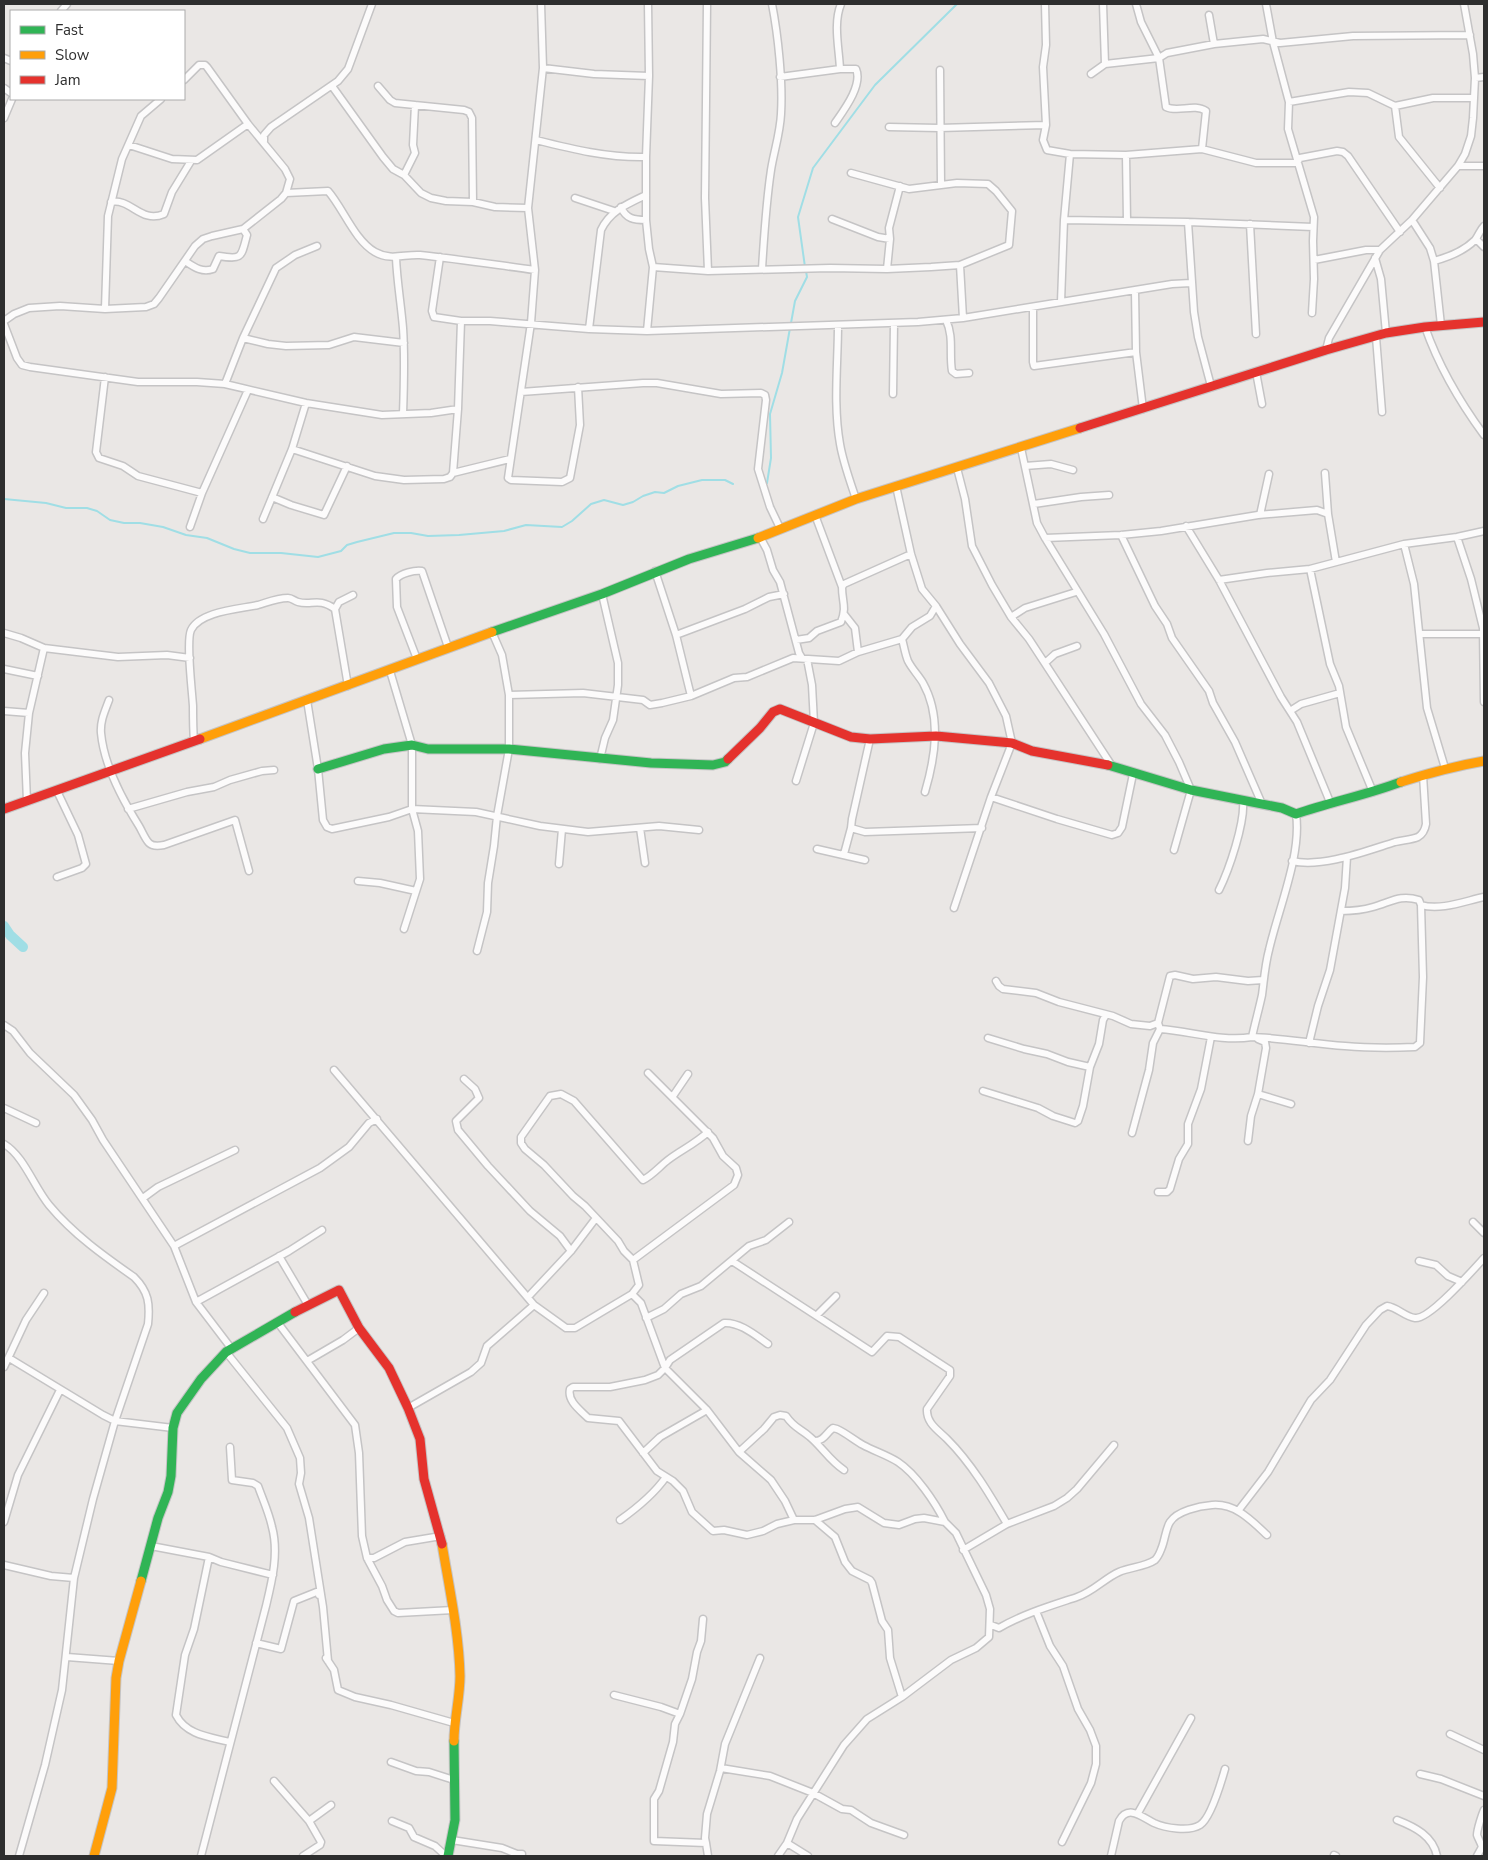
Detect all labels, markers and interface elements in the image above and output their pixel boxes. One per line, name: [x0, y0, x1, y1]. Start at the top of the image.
legend: [10, 10, 185, 100]
text: Fast: [55, 20, 84, 40]
text: Slow: [55, 45, 90, 65]
text: Jam: [54, 70, 81, 90]

